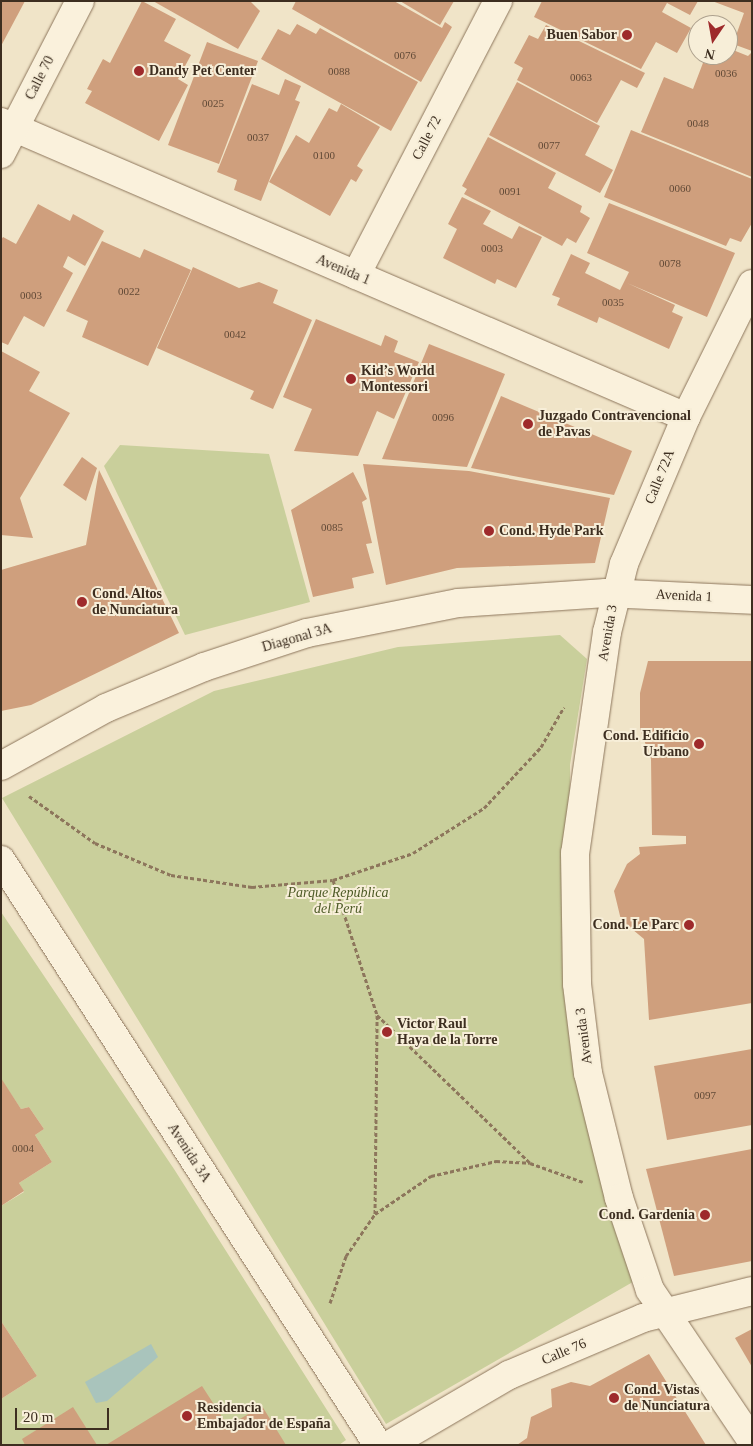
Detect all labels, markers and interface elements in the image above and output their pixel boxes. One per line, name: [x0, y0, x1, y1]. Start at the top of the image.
north arrow: [688, 15, 738, 65]
place label: Buen Sabor: [547, 27, 617, 43]
marker: Buen Sabor: [621, 29, 633, 41]
text: N: [703, 46, 716, 63]
house number: 0076: [394, 48, 416, 62]
street label: Calle 70: [22, 53, 58, 103]
place label: Dandy Pet Center: [149, 63, 256, 79]
house number: 0088: [328, 64, 350, 78]
marker: Dandy Pet Center: [133, 65, 145, 77]
house number: 0036: [715, 66, 737, 80]
house number: 0063: [570, 70, 592, 84]
house number: 0025: [202, 96, 224, 110]
street label: Calle 72: [409, 113, 445, 163]
house number: 0048: [687, 116, 709, 130]
house number: 0037: [247, 130, 269, 144]
house number: 0077: [538, 138, 560, 152]
house number: 0100: [313, 148, 335, 162]
house number: 0060: [669, 181, 691, 195]
house number: 0091: [499, 184, 521, 198]
house number: 0003: [481, 241, 503, 255]
street label: Avenida 1: [314, 251, 372, 289]
house number: 0078: [659, 256, 681, 270]
house number: 0022: [118, 284, 140, 298]
house number: 0003: [20, 288, 42, 302]
house number: 0035: [602, 295, 624, 309]
house number: 0042: [224, 327, 246, 341]
place label: Kid’s World Montessori: [361, 363, 435, 396]
marker: Kid’s World Montessori: [345, 373, 357, 385]
place label: Juzgado Contravencional de Pavas: [538, 408, 691, 441]
house number: 0096: [432, 410, 454, 424]
marker: Juzgado Contravencional de Pavas: [522, 418, 534, 430]
street label: Calle 72A: [642, 447, 678, 507]
house number: 0085: [321, 520, 343, 534]
place label: Cond. Hyde Park: [499, 523, 604, 539]
marker: Cond. Hyde Park: [483, 525, 495, 537]
place label: Cond. Altos de Nunciatura: [92, 586, 178, 618]
street label: Avenida 1: [655, 586, 713, 606]
marker: Cond. Altos de Nunciatura: [76, 596, 88, 608]
street label: Avenida 3: [595, 604, 621, 662]
street label: Diagonal 3A: [260, 620, 334, 656]
place label: Cond. Edificio Urbano: [603, 728, 689, 760]
marker: Cond. Edificio Urbano: [693, 738, 705, 750]
park label: Parque República del Perú: [288, 885, 388, 918]
place label: Cond. Le Parc: [593, 917, 679, 933]
marker: Cond. Le Parc: [683, 919, 695, 931]
street label: Avenida 3: [572, 1007, 596, 1065]
place label: Victor Raul Haya de la Torre: [397, 1016, 498, 1048]
marker: Victor Raul Haya de la Torre: [381, 1026, 393, 1038]
house number: 0097: [694, 1088, 716, 1102]
street label: Avenida 3A: [164, 1120, 214, 1186]
house number: 0004: [12, 1141, 34, 1155]
place label: Cond. Gardenia: [599, 1207, 695, 1223]
marker: Cond. Gardenia: [699, 1209, 711, 1221]
street label: Calle 76: [539, 1335, 589, 1369]
place label: Cond. Vistas de Nunciatura: [624, 1382, 710, 1414]
marker: Cond. Vistas de Nunciatura: [608, 1392, 620, 1404]
scale bar: [18, 1398, 111, 1430]
place label: Residencia Embajador de España: [197, 1400, 331, 1432]
text: 20 m: [23, 1409, 53, 1425]
marker: Residencia Embajador de España: [181, 1410, 193, 1422]

